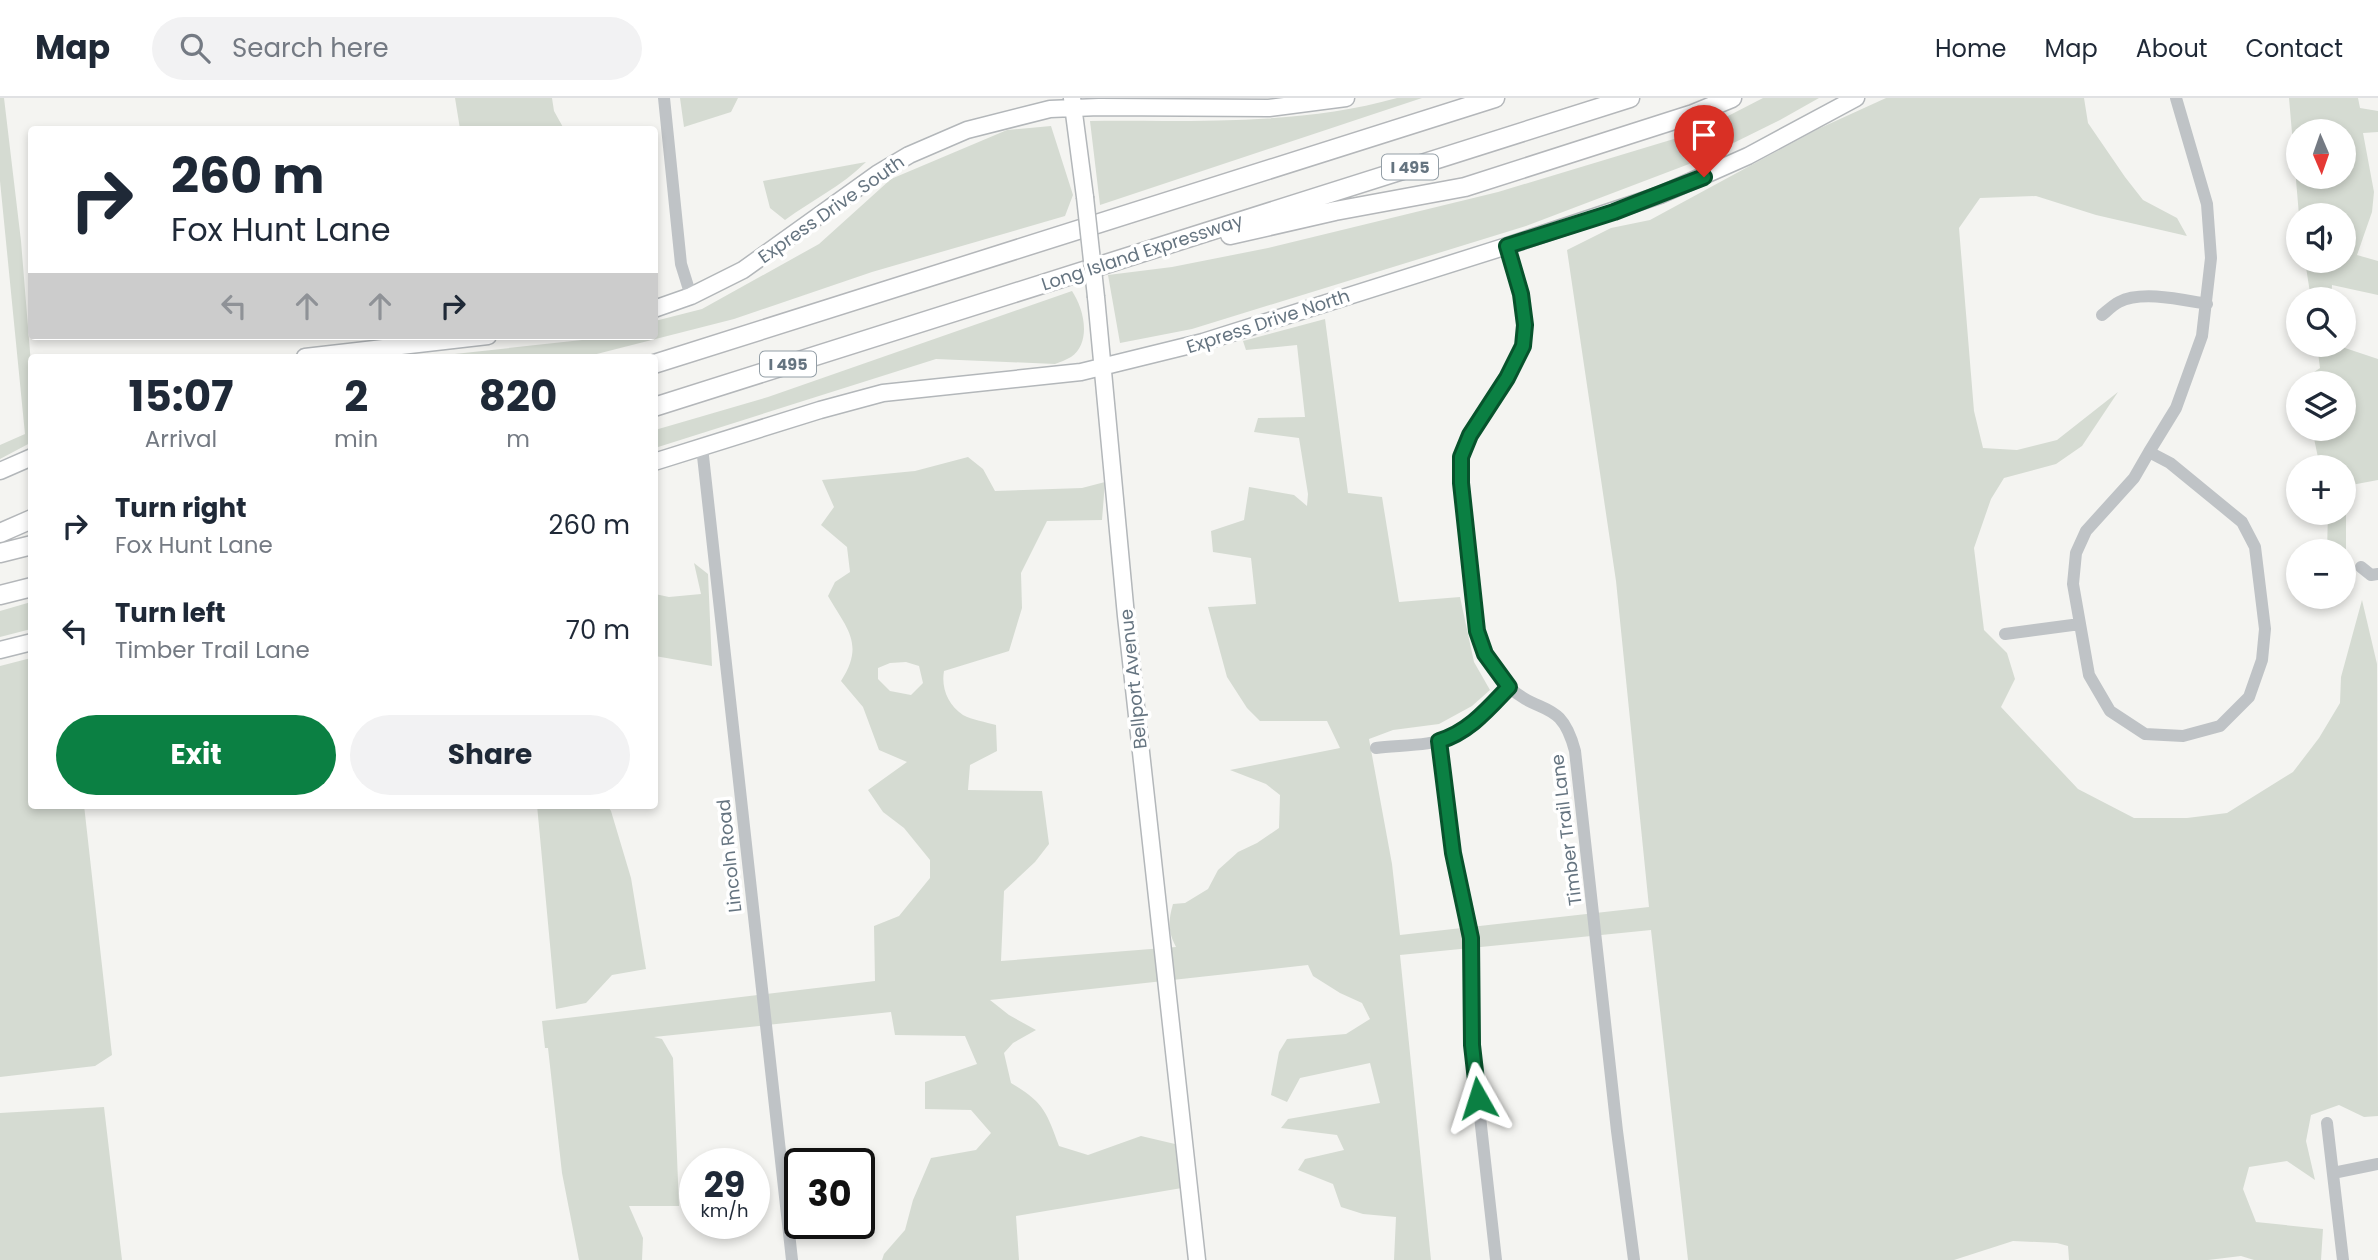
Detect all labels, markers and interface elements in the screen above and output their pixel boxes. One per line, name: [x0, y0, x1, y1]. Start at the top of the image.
search box: [152, 17, 642, 80]
text: Map: [35, 24, 110, 71]
icon: search: [176, 29, 214, 67]
text: Search here: [232, 30, 389, 66]
text: Home: [1935, 32, 2007, 65]
text: Map: [2045, 32, 2098, 65]
text: About: [2136, 32, 2207, 65]
text: Contact: [2245, 32, 2343, 65]
pin: [1674, 105, 1734, 177]
icon: arrive: [1685, 116, 1723, 154]
north arrow: [2286, 119, 2356, 189]
map controls: [2286, 119, 2356, 609]
text: 260 m: [171, 142, 324, 210]
street label: Express Drive South: [753, 149, 909, 269]
icon: right: [56, 154, 147, 245]
road number: I 495: [1382, 155, 1438, 180]
button: sound: [2286, 203, 2356, 273]
text: Fox Hunt Lane: [171, 207, 391, 252]
street label: Long Island Expressway: [1038, 208, 1246, 296]
street label: Express Drive North: [1183, 283, 1353, 359]
icon: left: [215, 287, 253, 325]
icon: ahead: [288, 287, 326, 325]
icon: ahead: [361, 287, 399, 325]
icon: right: [434, 287, 472, 325]
button: search: [2286, 287, 2356, 357]
road number: I 495: [760, 352, 816, 376]
text: 15:07: [129, 367, 233, 426]
text: 2: [344, 367, 368, 426]
text: 820: [479, 367, 557, 426]
button: layers: [2286, 371, 2356, 441]
text: Arrival: [145, 423, 217, 455]
text: min: [334, 423, 378, 455]
text: m: [506, 423, 530, 455]
button: +: [2286, 455, 2356, 525]
text: Turn right: [115, 490, 247, 526]
icon: right: [56, 507, 94, 545]
text: 260 m: [548, 507, 630, 543]
text: Fox Hunt Lane: [115, 529, 273, 561]
button: −: [2286, 539, 2356, 609]
text: Turn left: [115, 595, 226, 631]
street label: Bellport Avenue: [1113, 608, 1153, 750]
icon: left: [56, 612, 94, 650]
text: 70 m: [566, 612, 630, 648]
text: Timber Trail Lane: [115, 634, 310, 666]
button: Exit: [56, 715, 336, 795]
button: Share: [350, 715, 630, 795]
street label: Timber Trail Lane: [1544, 753, 1588, 907]
street label: Lincoln Road: [711, 798, 747, 914]
position arrow: [1441, 1061, 1515, 1135]
speed limit sign: 30: [784, 1148, 875, 1239]
text: 29: [704, 1160, 745, 1209]
text: km/h: [701, 1198, 748, 1223]

